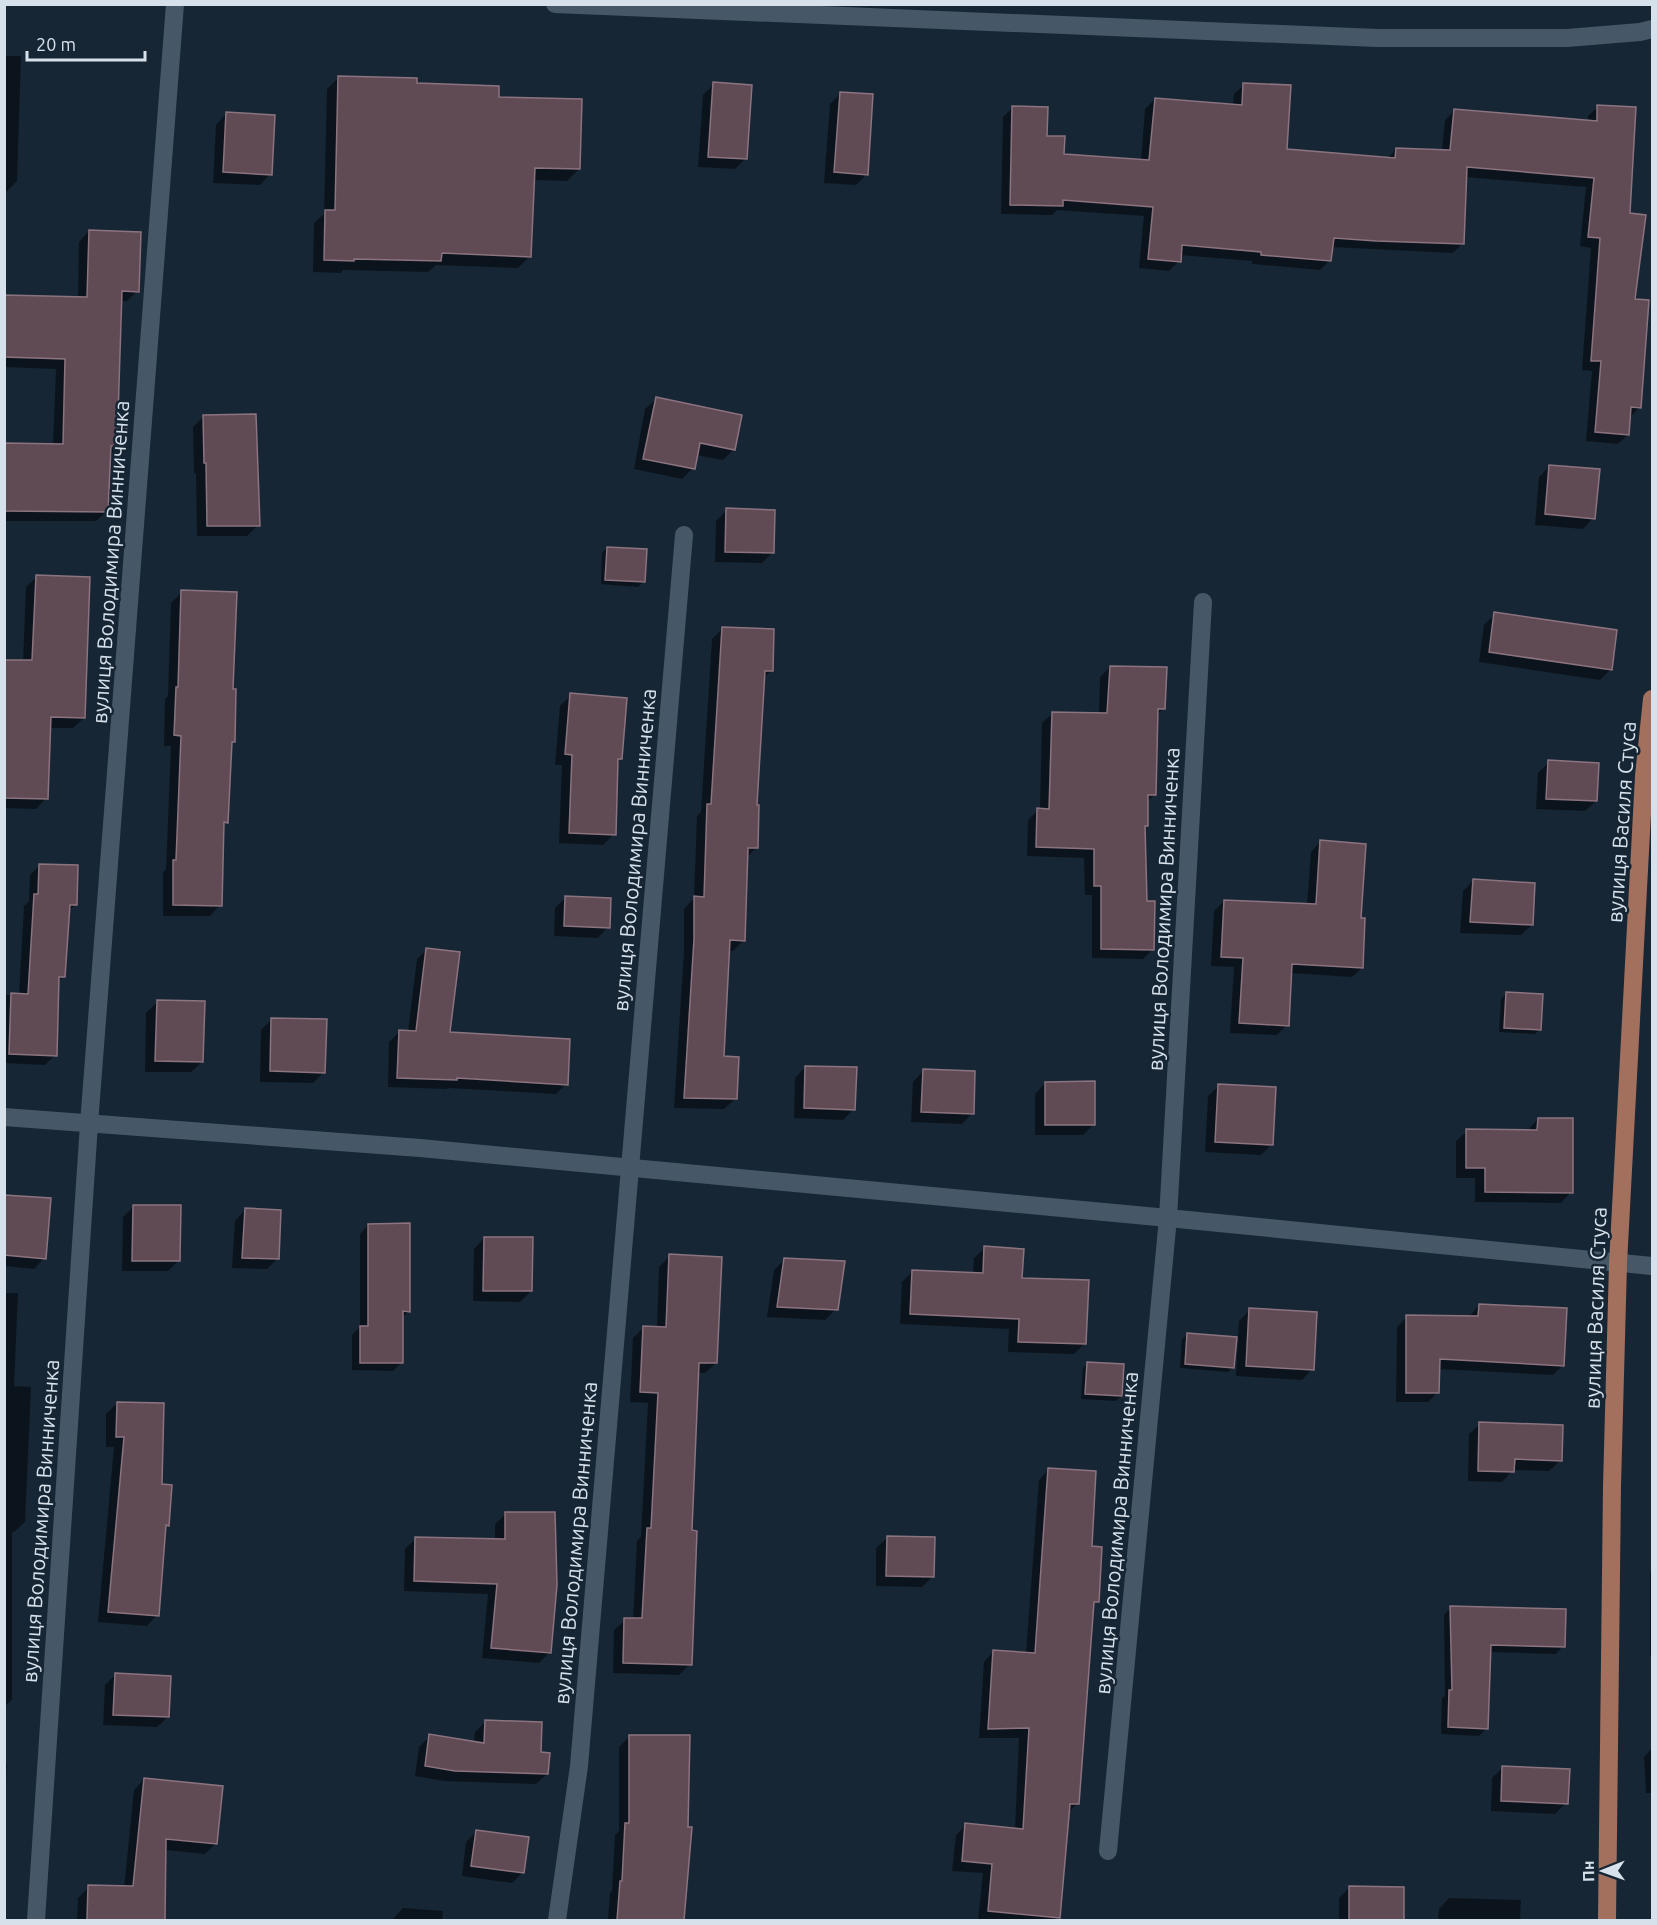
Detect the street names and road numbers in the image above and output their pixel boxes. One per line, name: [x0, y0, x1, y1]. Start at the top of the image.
street label: вулиця Володимира Винниченка: [87, 400, 133, 724]
street label: вулиця Володимира Винниченка: [608, 688, 660, 1012]
street label: вулиця Василя Стуса: [1602, 720, 1640, 924]
street label: вулиця Володимира Винниченка: [1143, 747, 1183, 1071]
street label: вулиця Василя Стуса: [1579, 1207, 1611, 1409]
street label: вулиця Володимира Винниченка: [17, 1359, 63, 1683]
street label: вулиця Володимира Винниченка: [1090, 1371, 1142, 1695]
street label: вулиця Володимира Винниченка: [549, 1381, 601, 1705]

